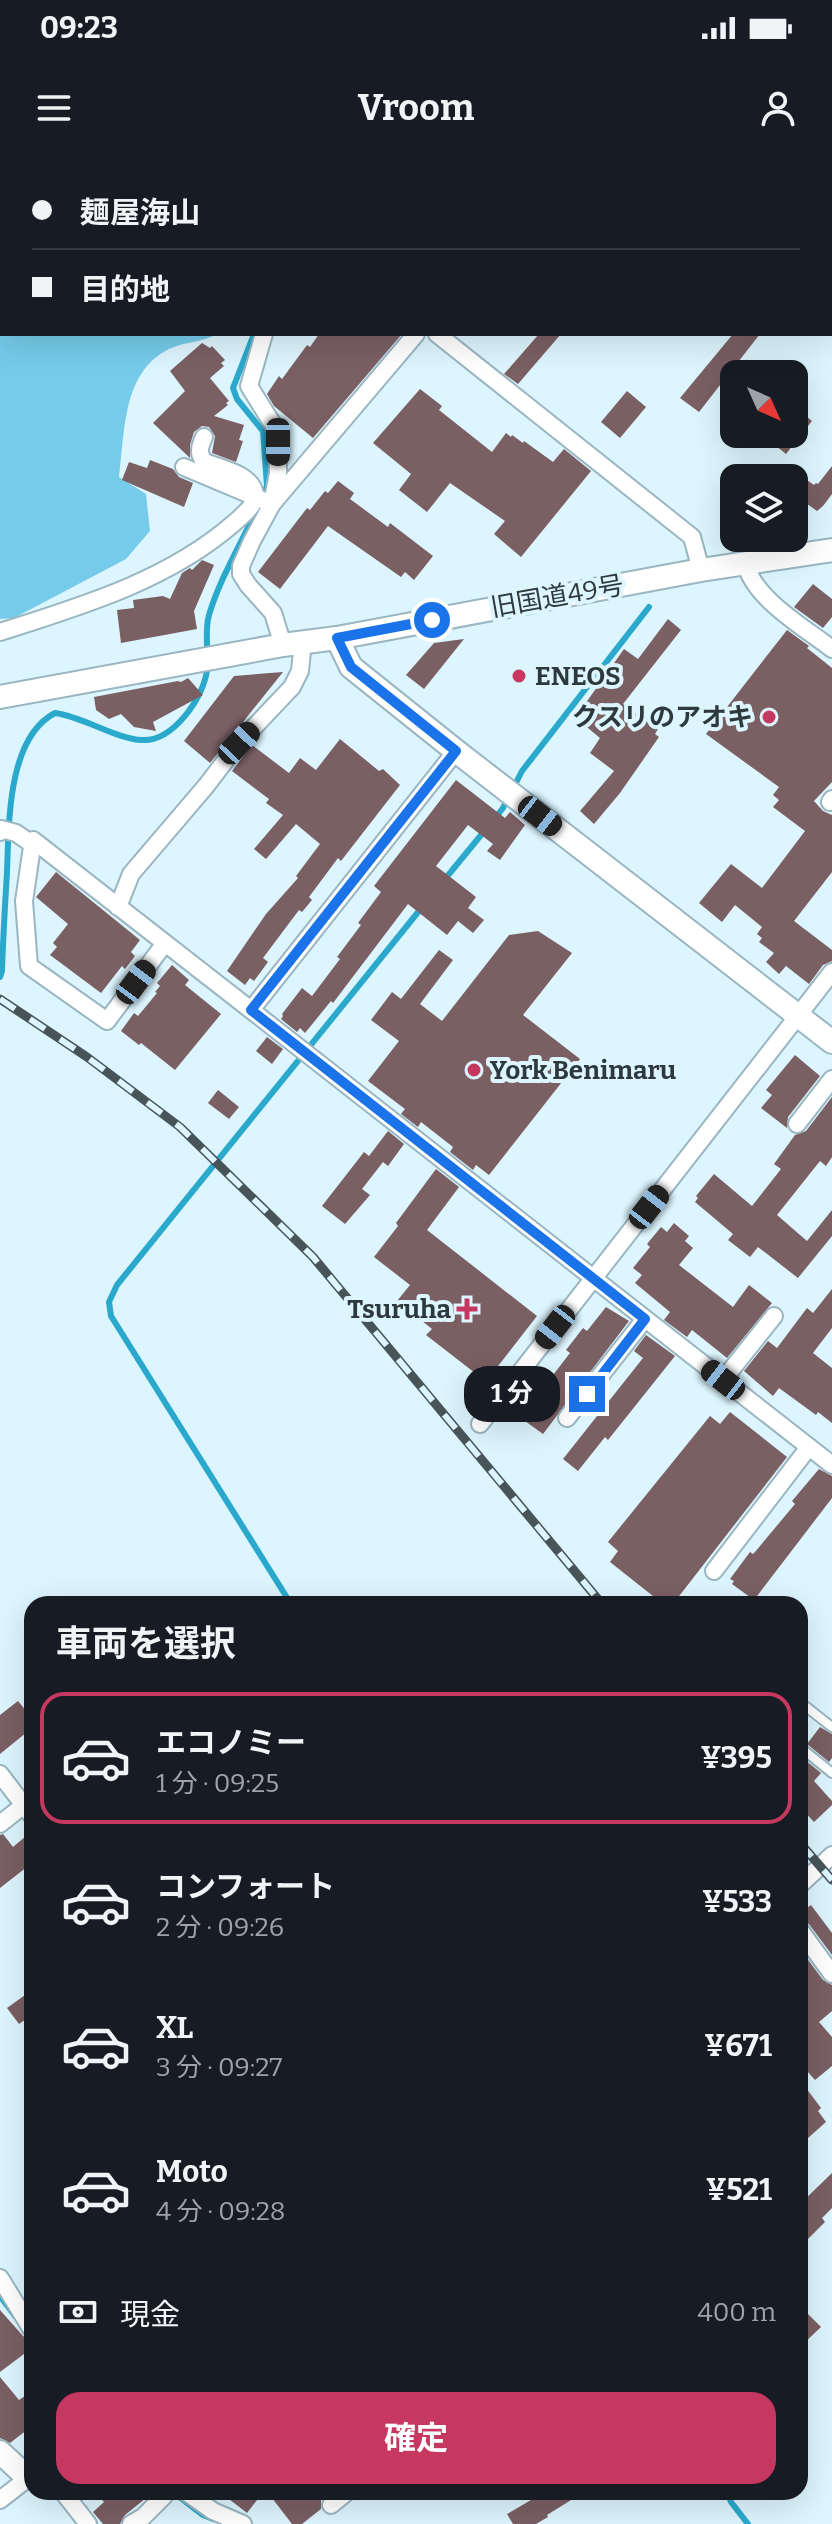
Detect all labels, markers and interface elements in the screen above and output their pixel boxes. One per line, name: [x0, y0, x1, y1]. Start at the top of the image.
text: 09:23: [40, 10, 118, 46]
icon: menu: [32, 86, 76, 130]
text: Vroom: [358, 86, 474, 130]
icon: person: [756, 86, 800, 130]
text: 麺屋海山: [80, 195, 200, 231]
text: 目的地: [80, 272, 170, 308]
north arrow: [720, 360, 808, 448]
map controls: [720, 360, 808, 552]
car: [266, 418, 290, 466]
button: layers: [720, 464, 808, 552]
street label: 旧国道49号: [488, 570, 626, 623]
route start: [414, 602, 450, 638]
place label: ENEOS: [535, 661, 621, 692]
marker: ENEOS: [510, 667, 528, 685]
place label: クスリのアオキ: [572, 702, 753, 733]
marker: クスリのアオキ: [760, 708, 778, 726]
car: [214, 717, 264, 769]
car: [514, 792, 566, 840]
car: [112, 956, 160, 1008]
place label: York Benimaru: [490, 1055, 676, 1086]
marker: York Benimaru: [465, 1061, 483, 1079]
car: [625, 1181, 673, 1233]
place label: Tsuruha: [347, 1294, 451, 1325]
marker: Tsuruha: [458, 1300, 476, 1318]
car: [531, 1301, 579, 1353]
car: [697, 1356, 749, 1404]
callout: 1 分: [463, 1366, 559, 1422]
route end: [569, 1376, 605, 1412]
text: 1 分: [491, 1378, 533, 1409]
text: 車両を選択: [56, 1622, 236, 1666]
icon: car: [60, 1722, 132, 1794]
text: エコノミー: [156, 1725, 306, 1761]
text: ¥395: [700, 1740, 772, 1776]
text: 1 分 · 09:25: [156, 1768, 279, 1799]
icon: car: [60, 1866, 132, 1938]
text: コンフォート: [156, 1869, 335, 1905]
text: ¥533: [702, 1884, 772, 1920]
text: 2 分 · 09:26: [156, 1912, 284, 1943]
icon: car: [60, 2010, 132, 2082]
text: XL: [156, 2010, 193, 2046]
text: ¥671: [704, 2028, 772, 2064]
text: 3 分 · 09:27: [156, 2052, 282, 2083]
icon: car: [60, 2154, 132, 2226]
text: Moto: [156, 2154, 228, 2190]
text: ¥521: [706, 2172, 772, 2208]
text: 4 分 · 09:28: [156, 2196, 285, 2227]
icon: cash: [56, 2290, 100, 2334]
text: 現金: [120, 2297, 180, 2333]
text: 400 m: [697, 2297, 776, 2328]
button: 確定: [56, 2392, 776, 2484]

